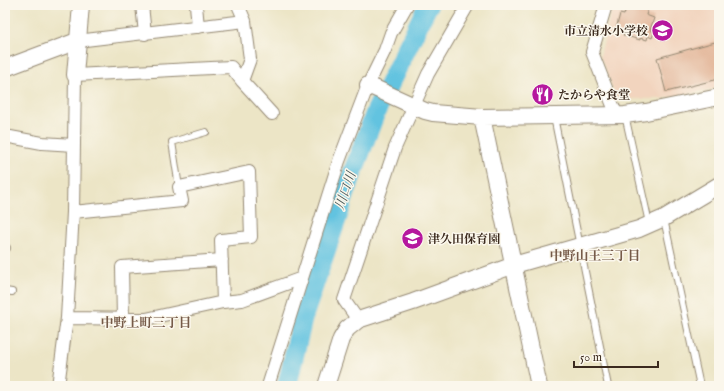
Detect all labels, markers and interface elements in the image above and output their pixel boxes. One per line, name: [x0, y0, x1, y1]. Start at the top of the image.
school or university icon: 市立清水小学校: [650, 18, 676, 44]
place label: 市立清水小学校: [564, 24, 648, 39]
restaurant icon: たからや食堂: [529, 82, 555, 108]
place label: たからや食堂: [558, 88, 630, 103]
water label: 川口川: [332, 168, 361, 212]
school or university icon: 津久田保育園: [399, 226, 425, 252]
place label: 津久田保育園: [428, 232, 500, 247]
district label: 中野山王三丁目: [549, 248, 641, 265]
district label: 中野上町三丁目: [100, 315, 192, 332]
scale bar: [574, 343, 658, 369]
text: 50 m: [580, 350, 602, 365]

